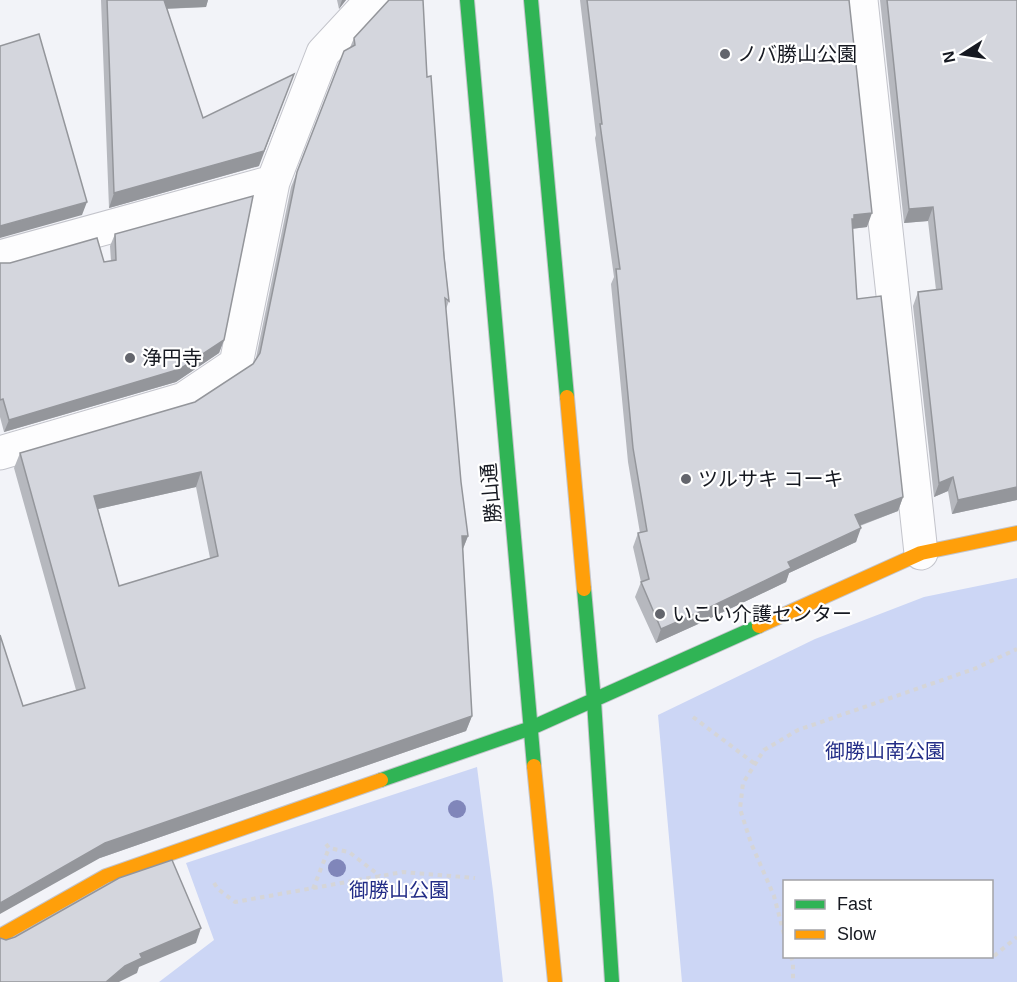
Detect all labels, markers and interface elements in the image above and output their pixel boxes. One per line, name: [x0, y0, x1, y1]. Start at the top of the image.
north arrow: [933, 24, 993, 84]
place label: ノバ勝山公園: [737, 43, 857, 65]
marker: ノバ勝山公園: [718, 47, 732, 61]
text: N: [939, 50, 958, 64]
place label: 浄円寺: [142, 347, 202, 369]
marker: 浄円寺: [123, 351, 137, 365]
street label: 勝山通: [477, 462, 505, 524]
place label: ツルサキ コーキ: [698, 468, 844, 490]
marker: ツルサキ コーキ: [679, 472, 693, 486]
place label: いこい介護センター: [672, 603, 852, 625]
marker: いこい介護センター: [653, 607, 667, 621]
park label: 御勝山南公園: [825, 740, 945, 762]
park label: 御勝山公園: [349, 879, 449, 901]
legend: [783, 880, 993, 958]
text: Fast: [837, 894, 872, 914]
text: Slow: [837, 924, 877, 944]

